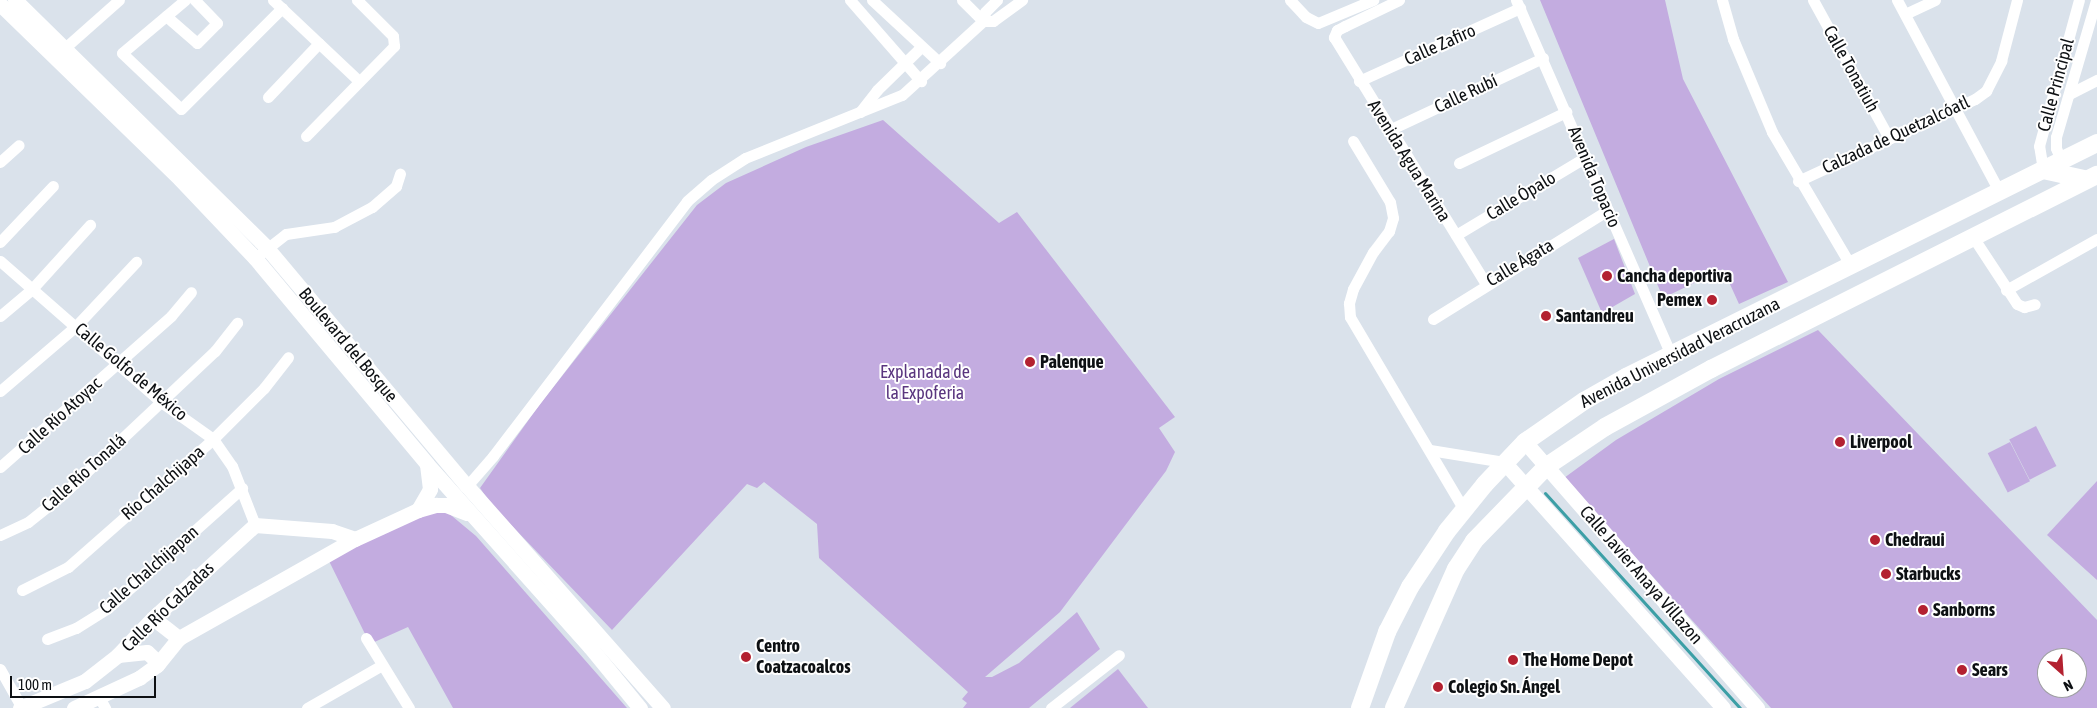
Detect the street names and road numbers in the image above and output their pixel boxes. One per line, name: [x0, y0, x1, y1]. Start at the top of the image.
street label: Calle Zafiro: [1401, 20, 1479, 70]
street label: Calle Tonatiuh: [1818, 22, 1884, 116]
street label: Calle Principal: [2033, 36, 2079, 134]
street label: Calle Rubí: [1431, 70, 1501, 118]
street label: Calzada de Quetzalcóatl: [1819, 91, 1973, 179]
street label: Avenida Agua Marina: [1363, 96, 1455, 226]
street label: Avenida Topacio: [1563, 123, 1625, 231]
street label: Calle Ópalo: [1482, 167, 1560, 225]
street label: Calle Ágata: [1482, 235, 1558, 291]
street label: Boulevard del Bosque: [294, 283, 402, 407]
street label: Avenida Universidad Veracruzana: [1576, 293, 1784, 413]
street label: Calle Golfo de México: [70, 318, 192, 426]
street label: Calle Río Atoyac: [14, 373, 106, 459]
street label: Calle Río Tonalá: [37, 429, 131, 517]
street label: Río Chalchijapa: [117, 441, 209, 525]
street label: Calle Javier Anaya Villazon: [1575, 501, 1707, 649]
street label: Calle Chalchijapan: [95, 521, 203, 619]
street label: Calle Río Calzadas: [117, 558, 219, 656]

